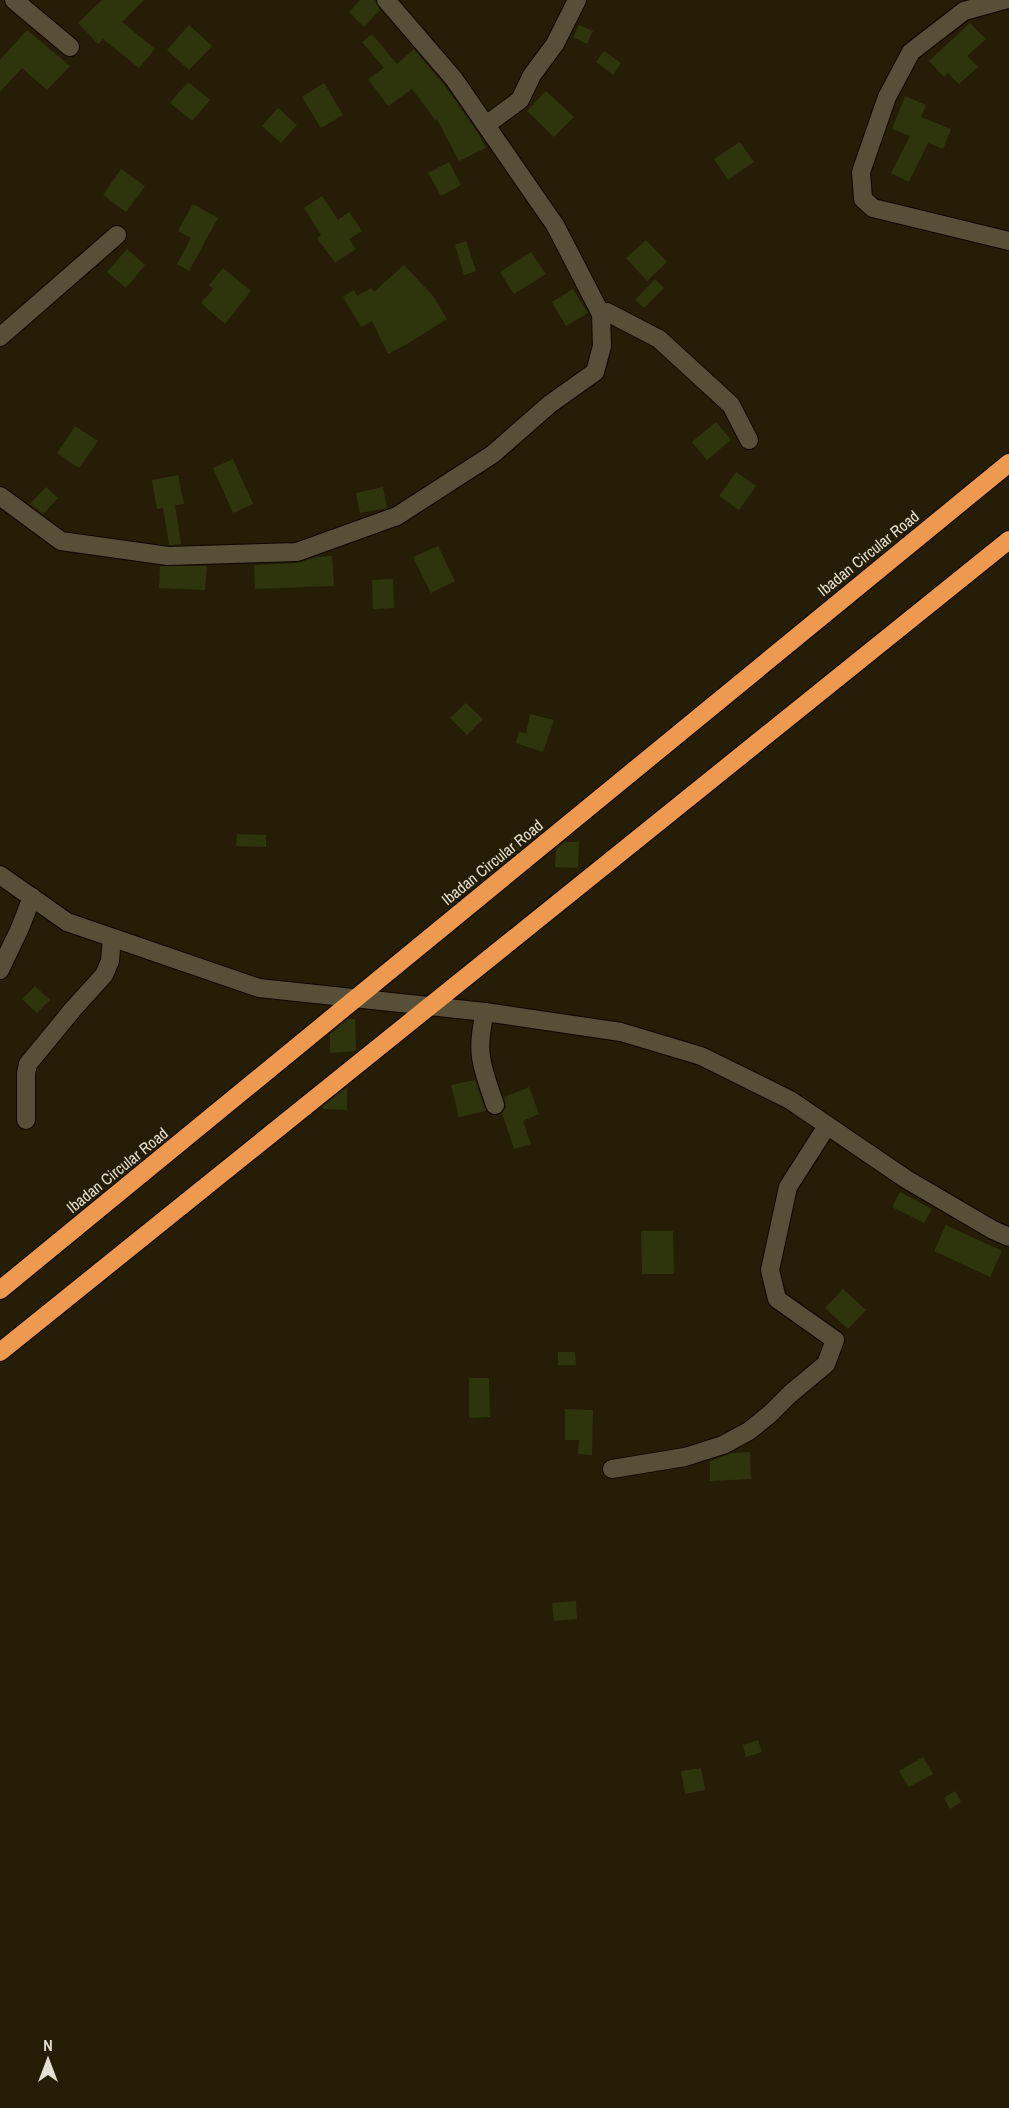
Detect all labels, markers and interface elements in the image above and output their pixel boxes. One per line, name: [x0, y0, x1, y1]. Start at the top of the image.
street label: Ibadan Circular Road: [813, 505, 923, 601]
street label: Ibadan Circular Road: [437, 814, 547, 910]
street label: Ibadan Circular Road: [62, 1122, 172, 1218]
north arrow: [18, 2030, 78, 2090]
text: N: [43, 2034, 53, 2056]

